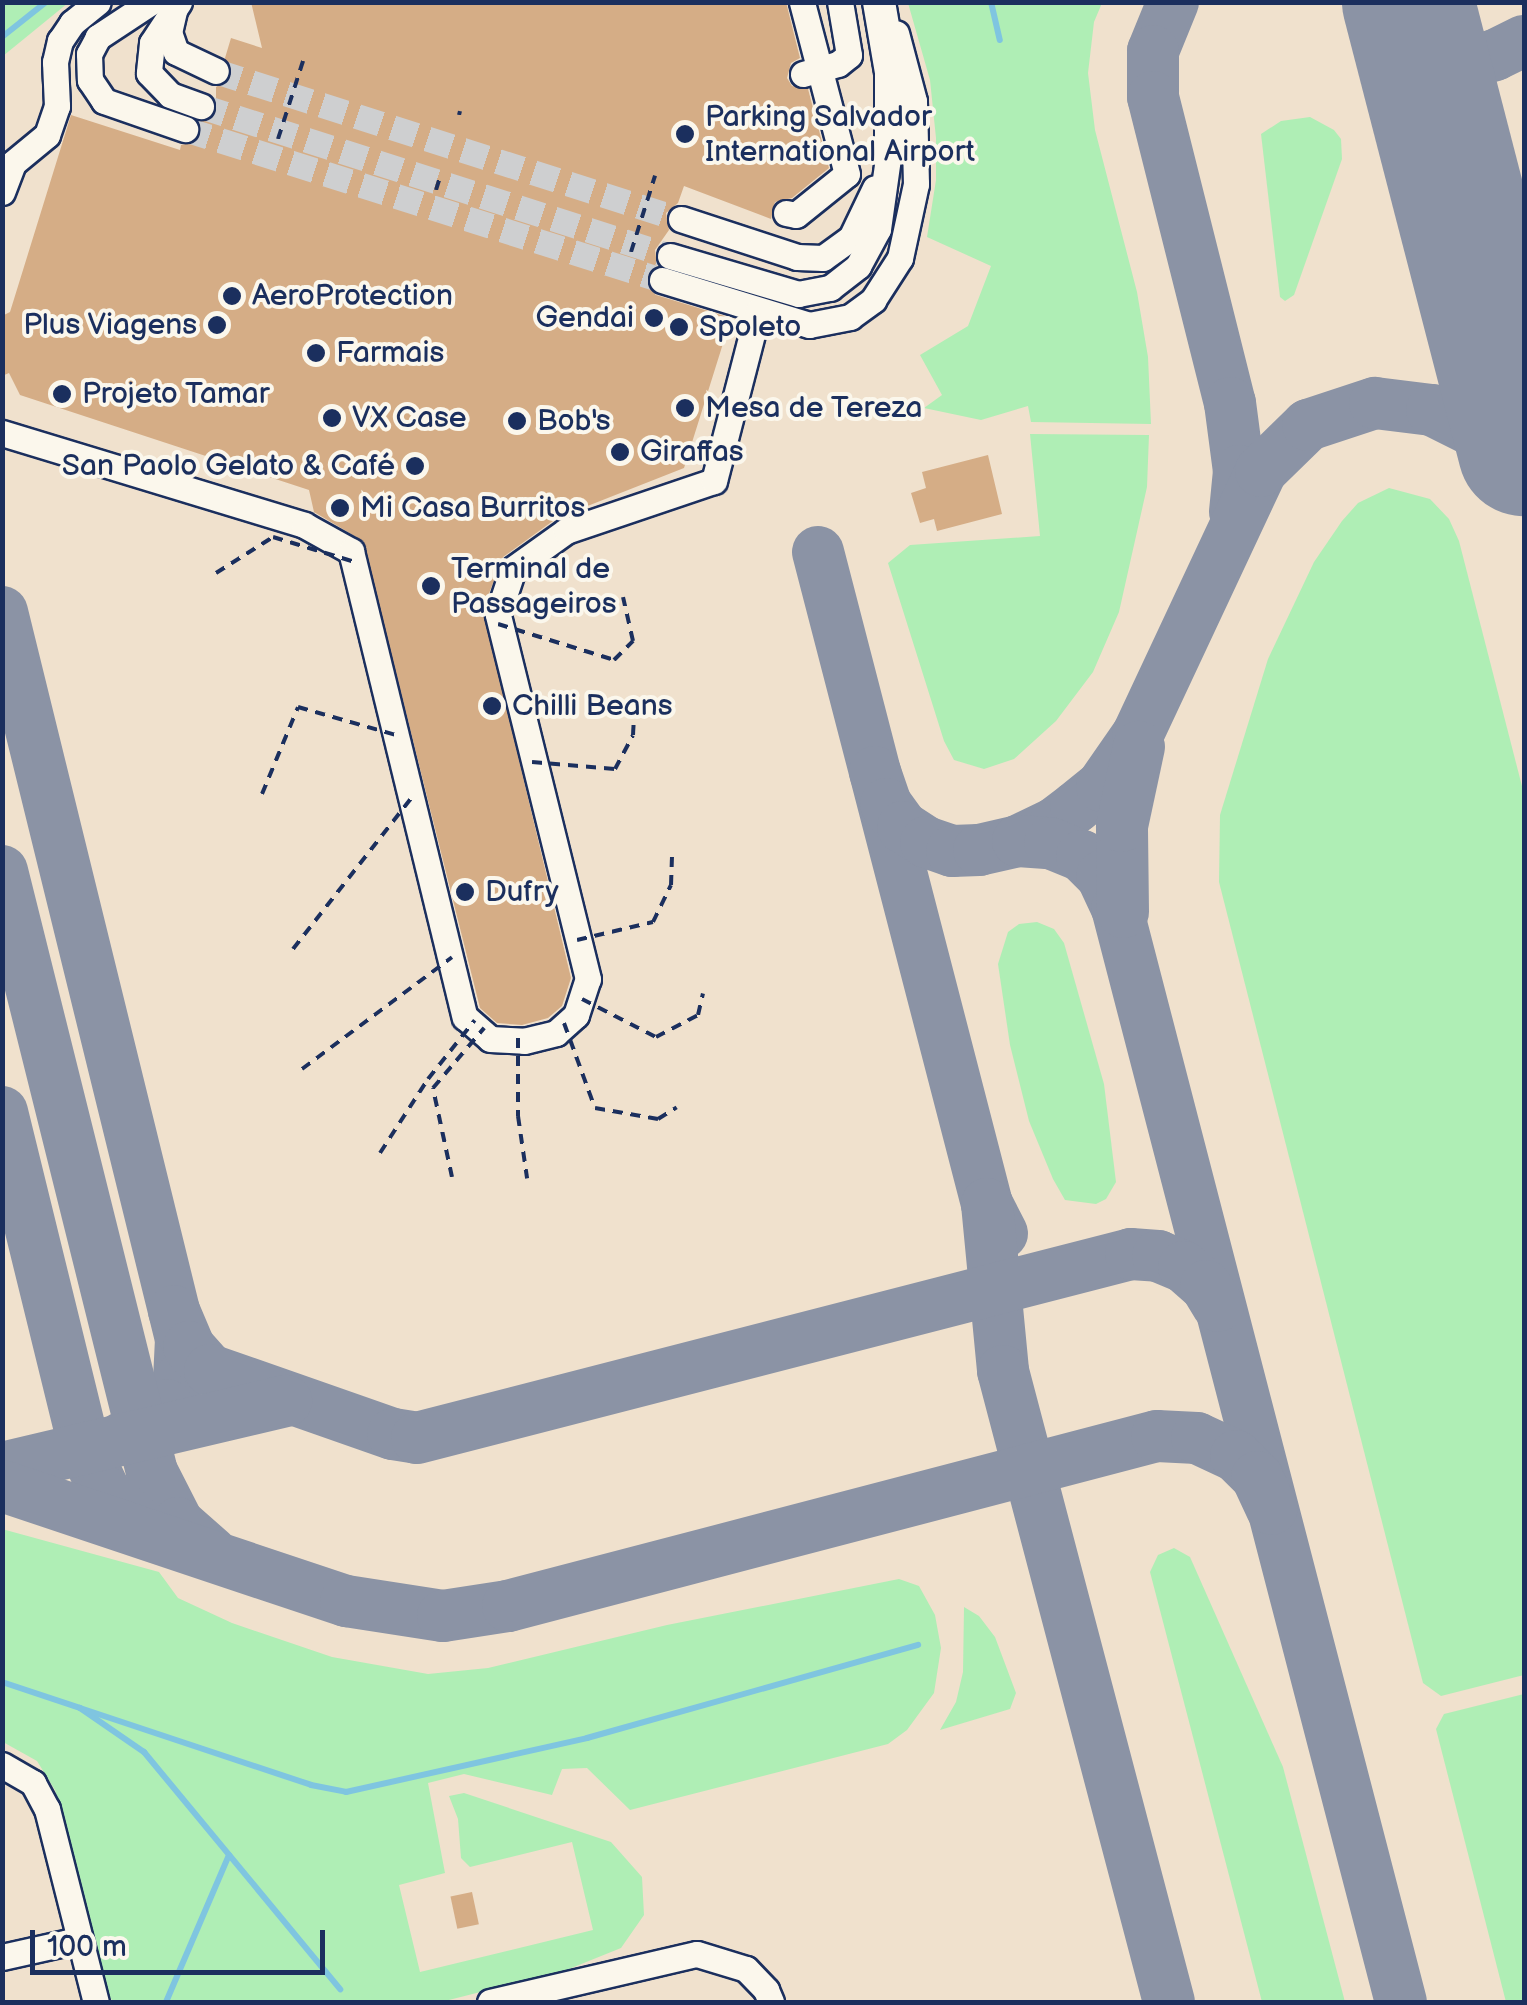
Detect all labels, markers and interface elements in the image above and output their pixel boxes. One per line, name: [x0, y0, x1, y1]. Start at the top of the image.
place label: Parking Salvador International Airport: [705, 99, 975, 170]
marker: Parking Salvador International Airport: [674, 123, 696, 145]
place label: AeroProtection: [252, 278, 453, 314]
marker: AeroProtection: [221, 285, 243, 307]
place label: Gendai: [536, 300, 634, 336]
place label: Plus Viagens: [22, 307, 197, 343]
marker: Gendai: [643, 307, 665, 329]
place label: Spoleto: [699, 309, 801, 345]
marker: Plus Viagens: [206, 314, 228, 336]
marker: Spoleto: [668, 316, 690, 338]
place label: Farmais: [336, 335, 444, 371]
marker: Farmais: [305, 342, 327, 364]
place label: Projeto Tamar: [82, 376, 270, 412]
marker: Projeto Tamar: [51, 383, 73, 405]
place label: Mesa de Tereza: [705, 390, 923, 426]
marker: Mesa de Tereza: [674, 397, 696, 419]
place label: VX Case: [352, 400, 467, 436]
place label: Bob's: [537, 403, 611, 439]
marker: VX Case: [321, 407, 343, 429]
marker: Bob's: [506, 410, 528, 432]
place label: Giraffas: [640, 434, 744, 470]
marker: Giraffas: [609, 441, 631, 463]
place label: San Paolo Gelato & Café: [62, 448, 395, 484]
marker: San Paolo Gelato & Café: [404, 455, 426, 477]
place label: Mi Casa Burritos: [360, 490, 585, 526]
marker: Mi Casa Burritos: [329, 497, 351, 519]
place label: Terminal de Passageiros: [451, 551, 617, 622]
marker: Terminal de Passageiros: [420, 575, 442, 597]
place label: Chilli Beans: [512, 688, 673, 724]
marker: Chilli Beans: [481, 695, 503, 717]
place label: Dufry: [485, 874, 559, 910]
marker: Dufry: [454, 881, 476, 903]
scale bar: [35, 1910, 330, 1972]
text: 100 m: [47, 1929, 127, 1965]

